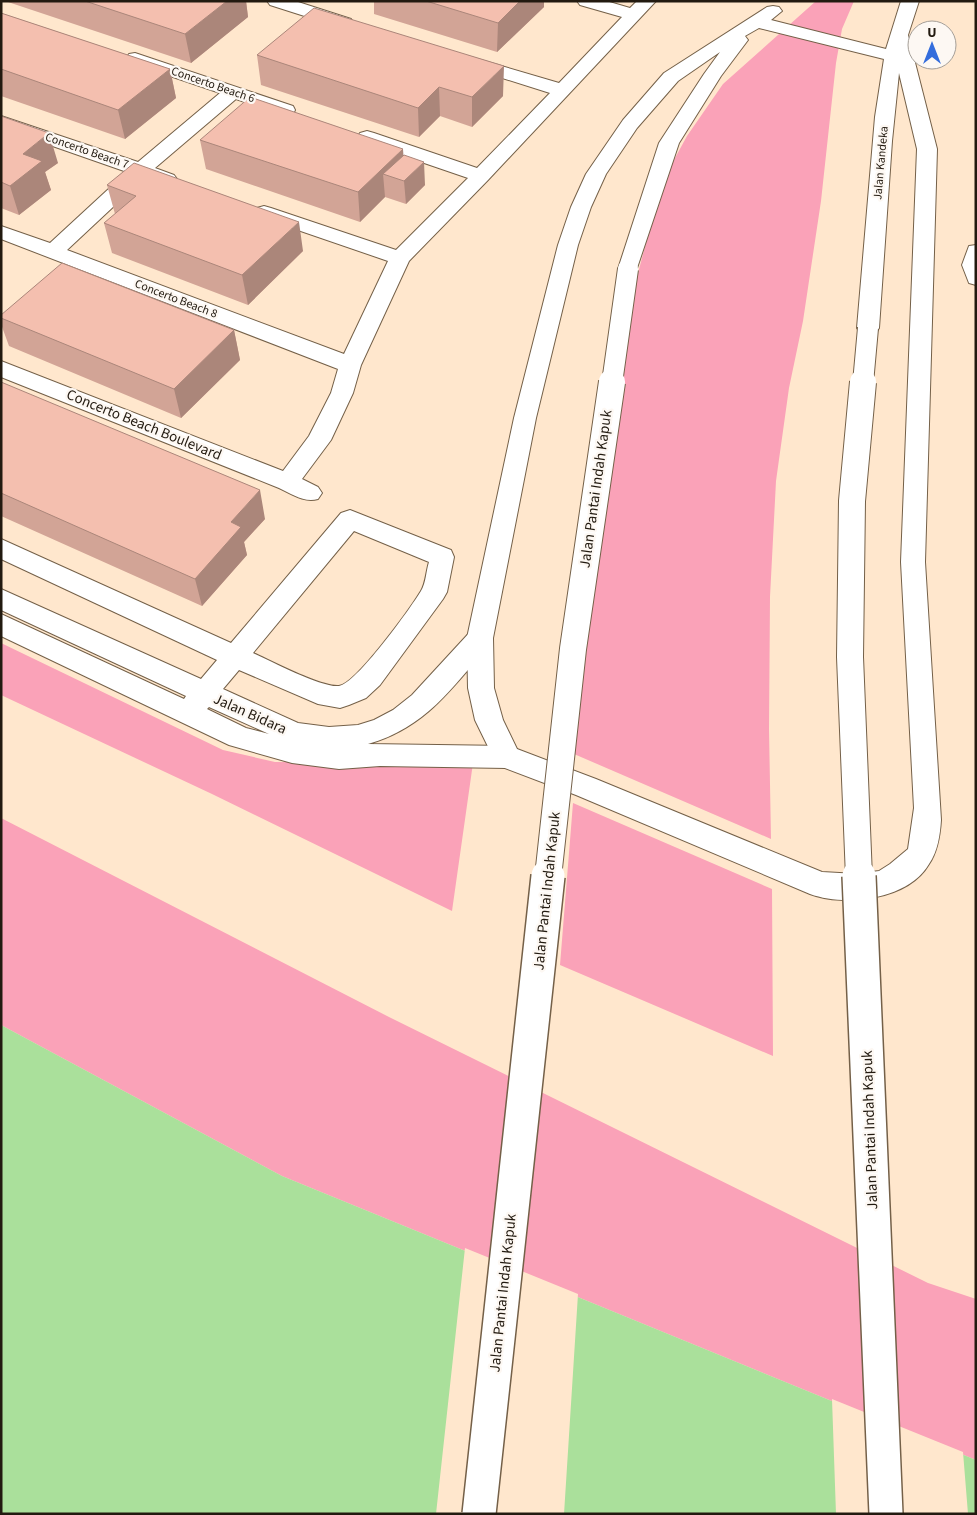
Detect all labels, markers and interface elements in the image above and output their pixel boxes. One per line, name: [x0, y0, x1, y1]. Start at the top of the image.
north arrow: [907, 20, 957, 70]
text: U: [927, 23, 937, 43]
street label: Concerto Beach 6: [169, 63, 257, 107]
street label: Jalan Kandeka: [869, 125, 893, 201]
street label: Concerto Beach 7: [43, 129, 131, 173]
street label: Concerto Beach 8: [132, 275, 220, 323]
street label: Concerto Beach Boulevard: [63, 384, 225, 466]
street label: Jalan Pantai Indah Kapuk: [575, 408, 618, 569]
street label: Jalan Bidara: [210, 689, 290, 739]
street label: Jalan Pantai Indah Kapuk: [528, 810, 566, 971]
street label: Jalan Pantai Indah Kapuk: [857, 1049, 883, 1210]
street label: Jalan Pantai Indah Kapuk: [484, 1212, 522, 1373]

